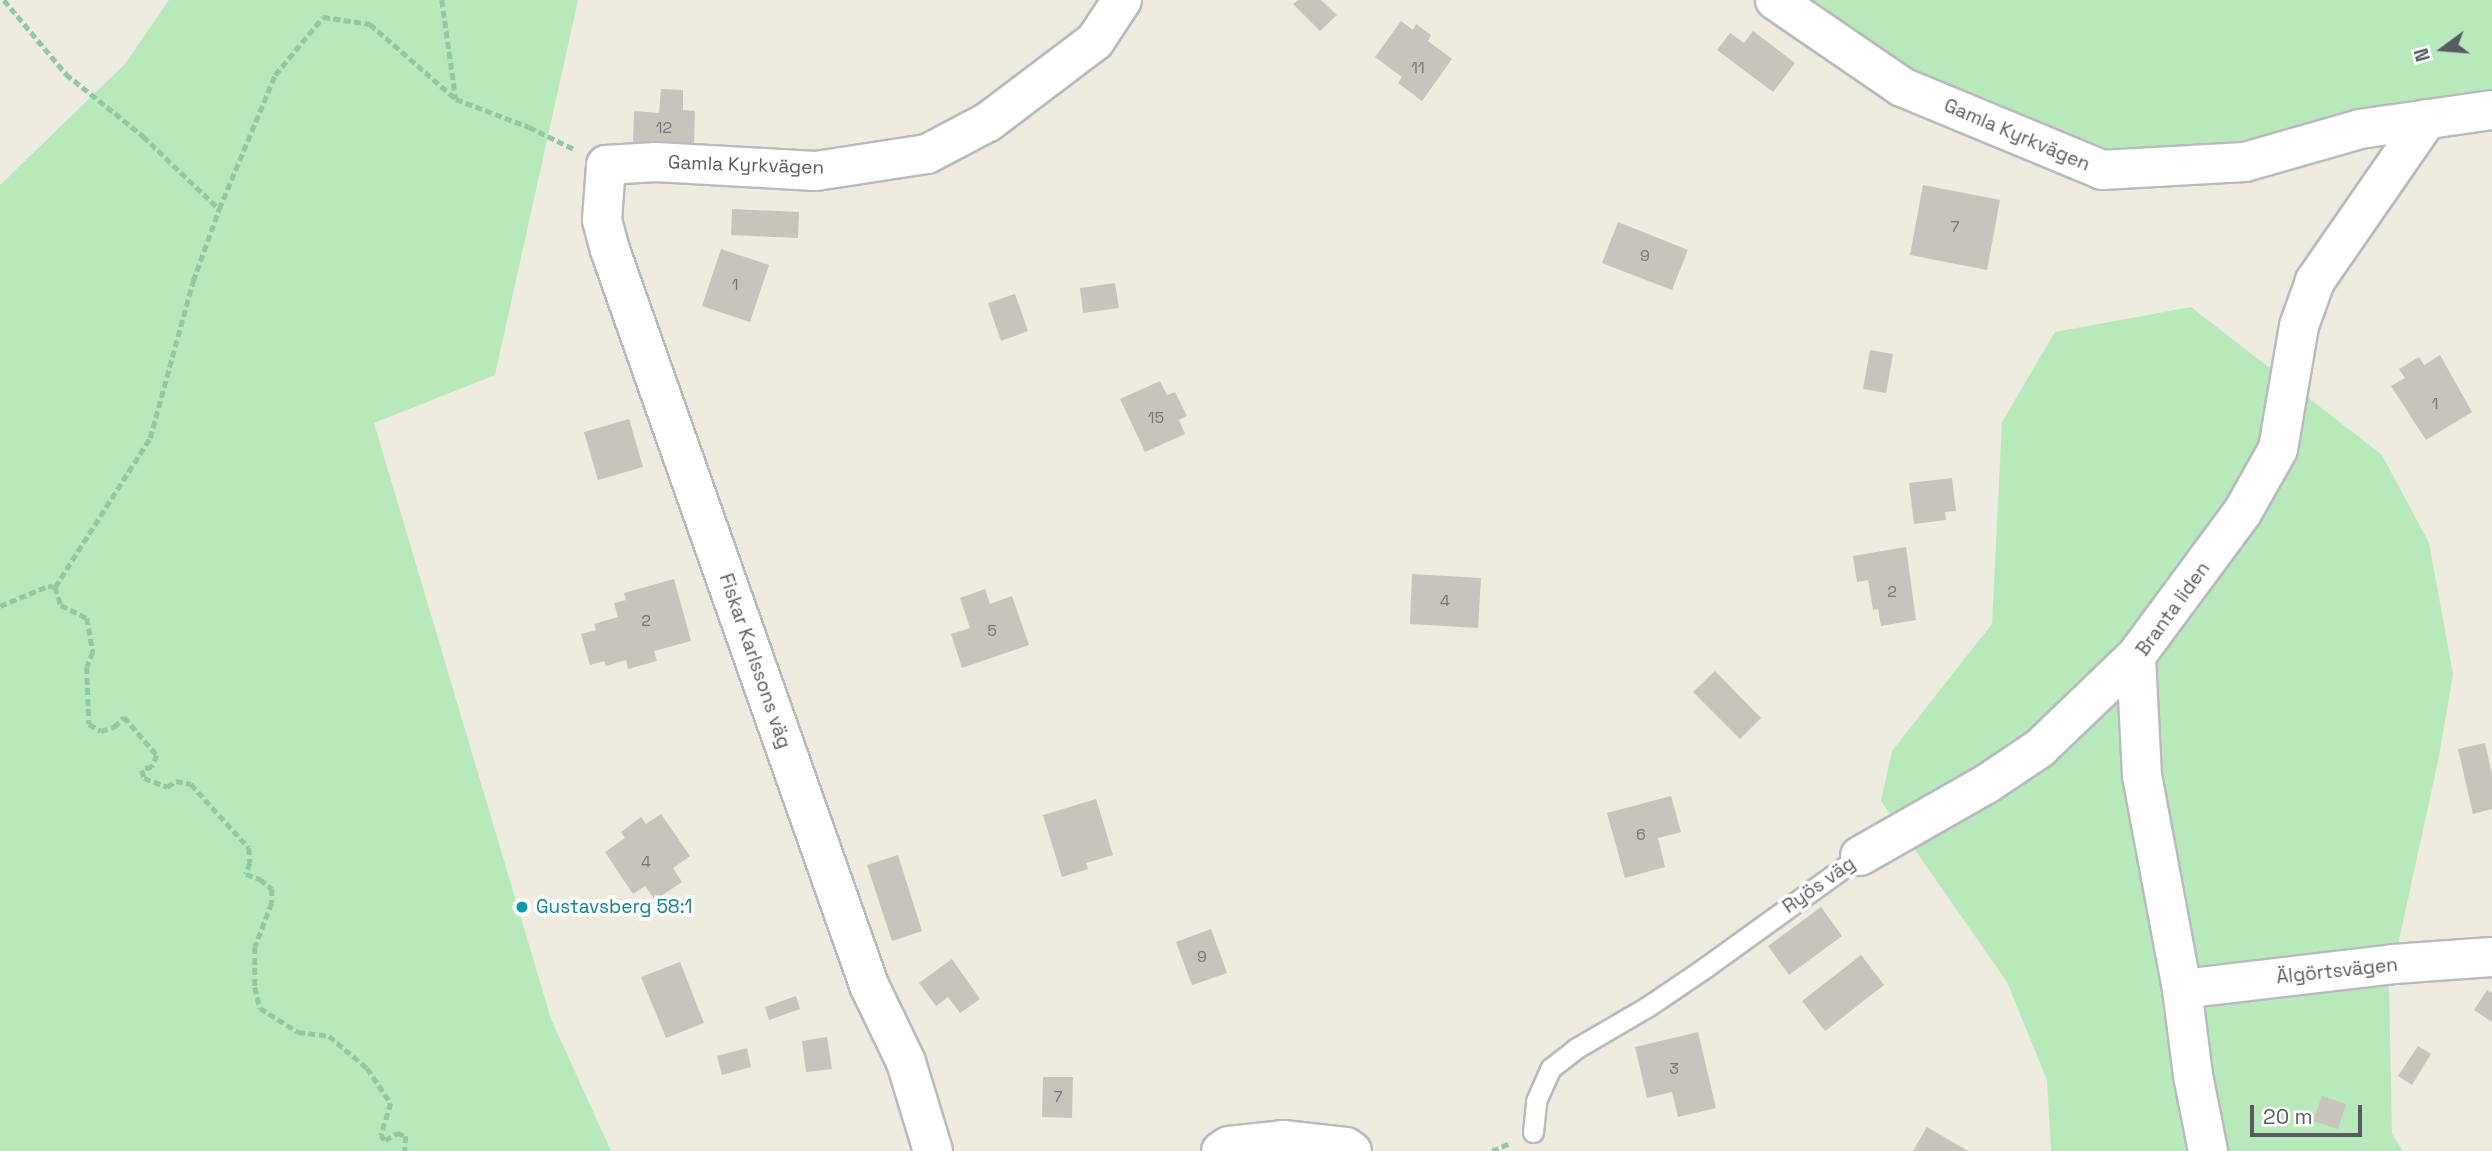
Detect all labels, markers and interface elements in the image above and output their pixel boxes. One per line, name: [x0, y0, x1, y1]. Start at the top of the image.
north arrow: [2408, 14, 2478, 84]
text: N: [2409, 45, 2436, 64]
house number: 11: [1411, 58, 1425, 78]
street label: Gamla Kyrkvägen: [1941, 94, 2093, 176]
house number: 12: [656, 118, 672, 138]
street label: Gamla Kyrkvägen: [667, 151, 825, 179]
house number: 7: [1950, 217, 1960, 237]
house number: 9: [1640, 246, 1650, 266]
house number: 1: [732, 275, 738, 295]
house number: 1: [2432, 394, 2438, 414]
house number: 15: [1148, 408, 1164, 428]
street label: Branta liden: [2131, 558, 2215, 660]
street label: Fiskar Karlssons väg: [714, 571, 796, 751]
house number: 2: [1887, 582, 1897, 602]
house number: 4: [1440, 591, 1450, 611]
house number: 2: [641, 611, 651, 631]
house number: 5: [987, 621, 997, 641]
house number: 6: [1636, 825, 1646, 845]
house number: 4: [641, 852, 651, 872]
street label: Ryös väg: [1778, 852, 1860, 918]
place label: Gustavsberg 58:1: [536, 896, 692, 918]
marker: Gustavsberg 58:1: [514, 899, 530, 915]
house number: 9: [1197, 947, 1207, 967]
street label: Älgörtsvägen: [2275, 953, 2399, 989]
house number: 3: [1669, 1059, 1679, 1079]
house number: 7: [1053, 1087, 1063, 1107]
scale bar: [2254, 1092, 2366, 1136]
text: 20 m: [2263, 1103, 2313, 1130]

